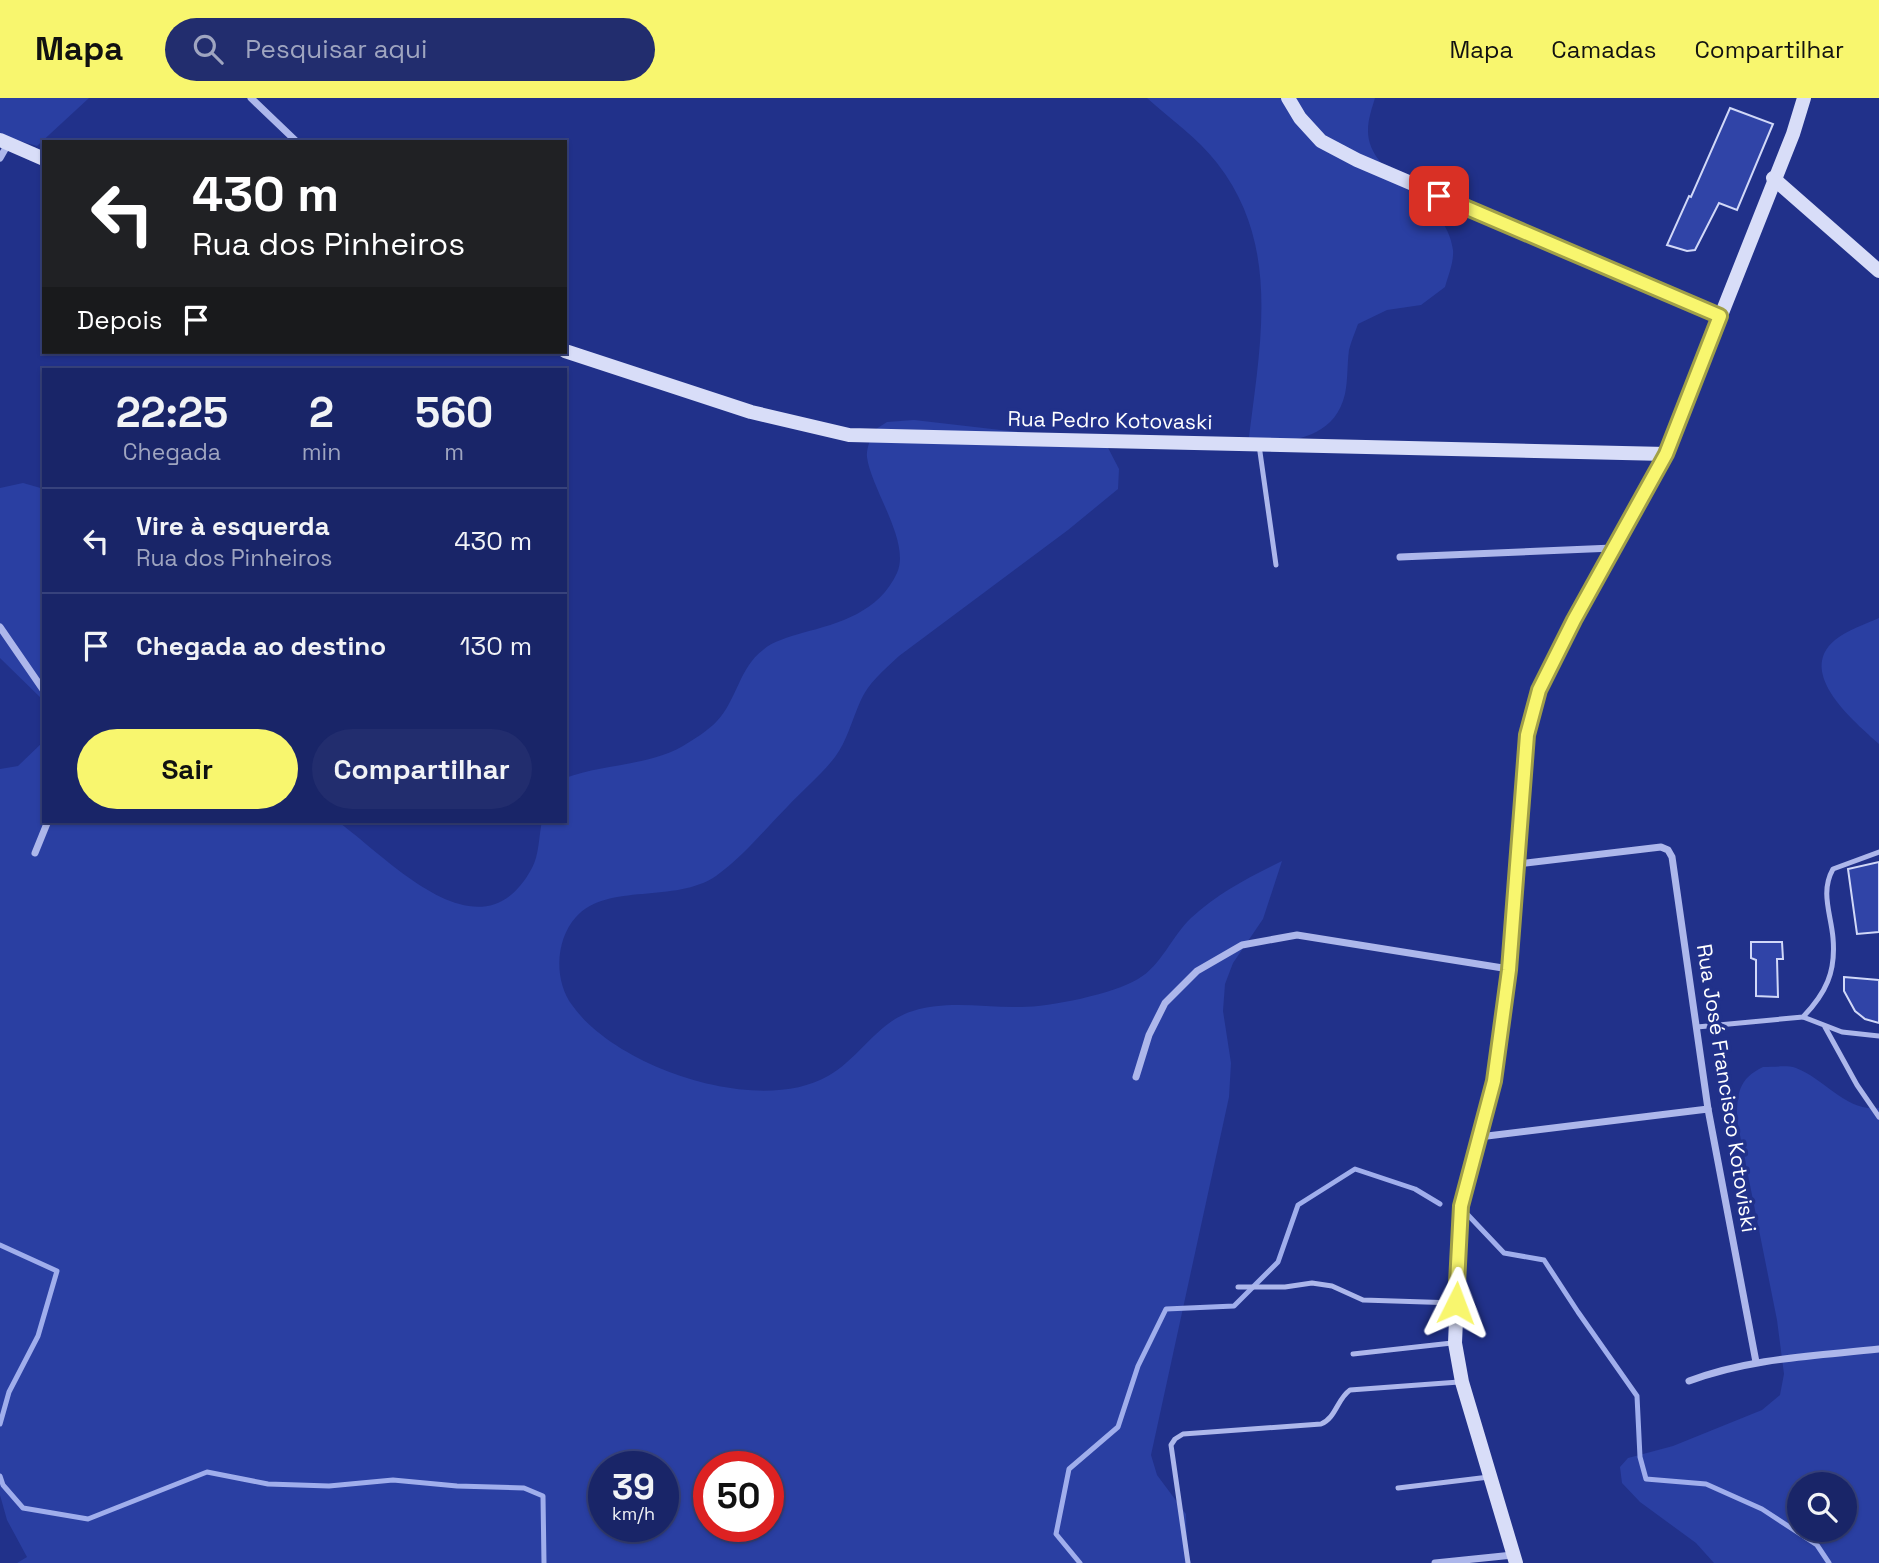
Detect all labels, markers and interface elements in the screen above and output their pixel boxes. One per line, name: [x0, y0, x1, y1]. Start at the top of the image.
search box: [165, 18, 655, 81]
text: Mapa: [35, 28, 123, 70]
icon: search: [189, 30, 227, 68]
text: Pesquisar aqui: [245, 32, 427, 66]
text: Mapa: [1449, 34, 1513, 65]
text: Camadas: [1551, 34, 1656, 65]
text: Compartilhar: [1694, 34, 1844, 65]
text: 430 m: [192, 163, 339, 225]
pin: [1409, 166, 1469, 226]
icon: left: [77, 168, 168, 259]
icon: arrive: [1420, 177, 1458, 215]
text: Rua dos Pinheiros: [192, 224, 465, 264]
icon: arrive: [177, 301, 215, 339]
text: Depois: [77, 303, 163, 337]
text: 22:25: [116, 386, 228, 439]
text: 2: [309, 386, 334, 439]
text: 560: [415, 386, 493, 439]
street label: Rua Pedro Kotovaski: [1007, 405, 1213, 435]
text: Chegada: [123, 437, 221, 467]
text: min: [302, 437, 341, 467]
text: m: [444, 437, 464, 467]
text: Vire à esquerda: [136, 509, 330, 543]
icon: left: [77, 522, 115, 560]
text: 430 m: [454, 524, 532, 558]
text: Rua dos Pinheiros: [136, 543, 332, 573]
icon: arrive: [77, 627, 115, 665]
text: Chegada ao destino: [136, 629, 386, 663]
text: 130 m: [460, 629, 532, 663]
button: Sair: [77, 729, 298, 809]
button: Compartilhar: [312, 729, 532, 809]
street label: Rua José Francisco Kotoviski: [1691, 942, 1763, 1234]
position arrow: [1419, 1266, 1493, 1340]
speed limit sign: 50: [693, 1451, 784, 1542]
text: 39: [612, 1465, 655, 1509]
map controls: [1787, 1472, 1857, 1542]
button: search: [1787, 1472, 1857, 1542]
text: km/h: [612, 1502, 655, 1525]

